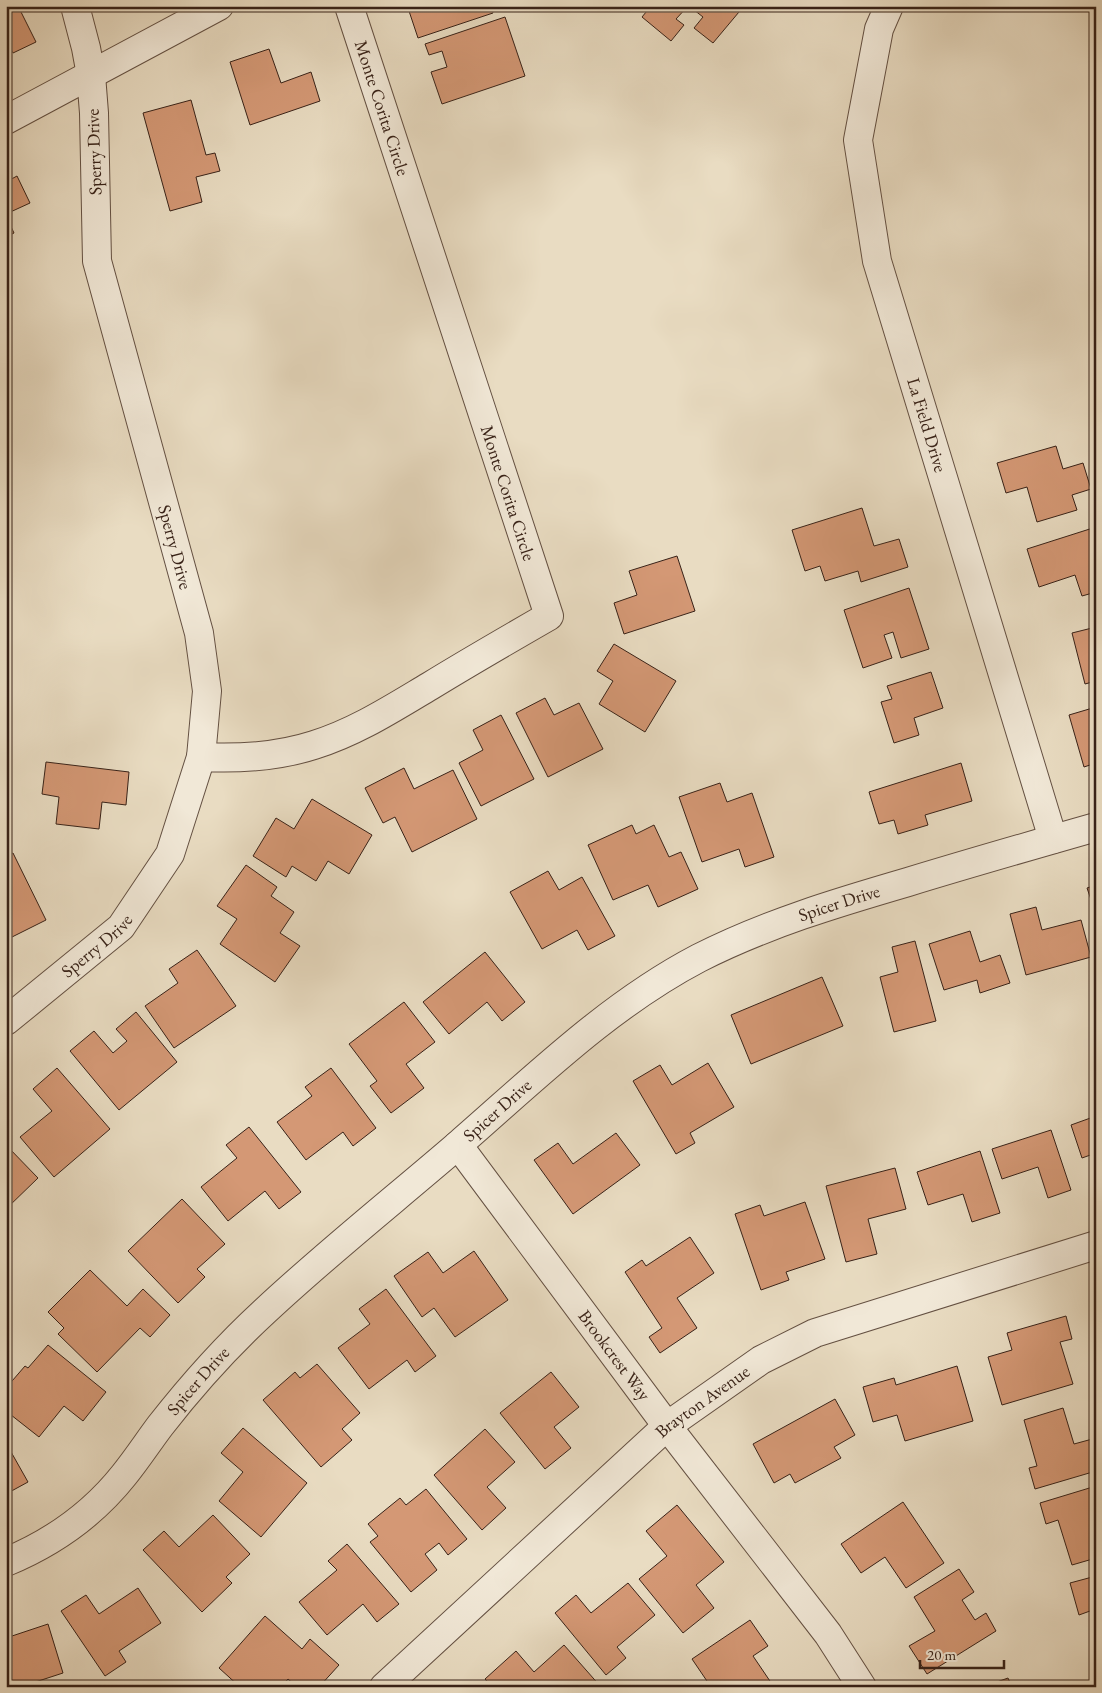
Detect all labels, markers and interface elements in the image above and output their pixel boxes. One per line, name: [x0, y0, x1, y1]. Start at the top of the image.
street label: Monte Corita Circle: [350, 37, 415, 178]
street label: Sperry Drive: [80, 108, 107, 196]
street label: La Field Drive: [902, 375, 953, 475]
street label: Monte Corita Circle: [476, 422, 541, 563]
street label: Sperry Drive: [153, 502, 198, 592]
street label: Spicer Drive: [795, 879, 882, 926]
street label: Sperry Drive: [56, 910, 137, 982]
street label: Spicer Drive: [458, 1073, 536, 1146]
street label: Brookcrest Way: [573, 1305, 656, 1405]
street label: Spicer Drive: [161, 1341, 234, 1420]
street label: Brayton Avenue: [650, 1360, 754, 1443]
scale bar: [920, 1638, 1003, 1670]
text: 20 m: [927, 1645, 956, 1664]

